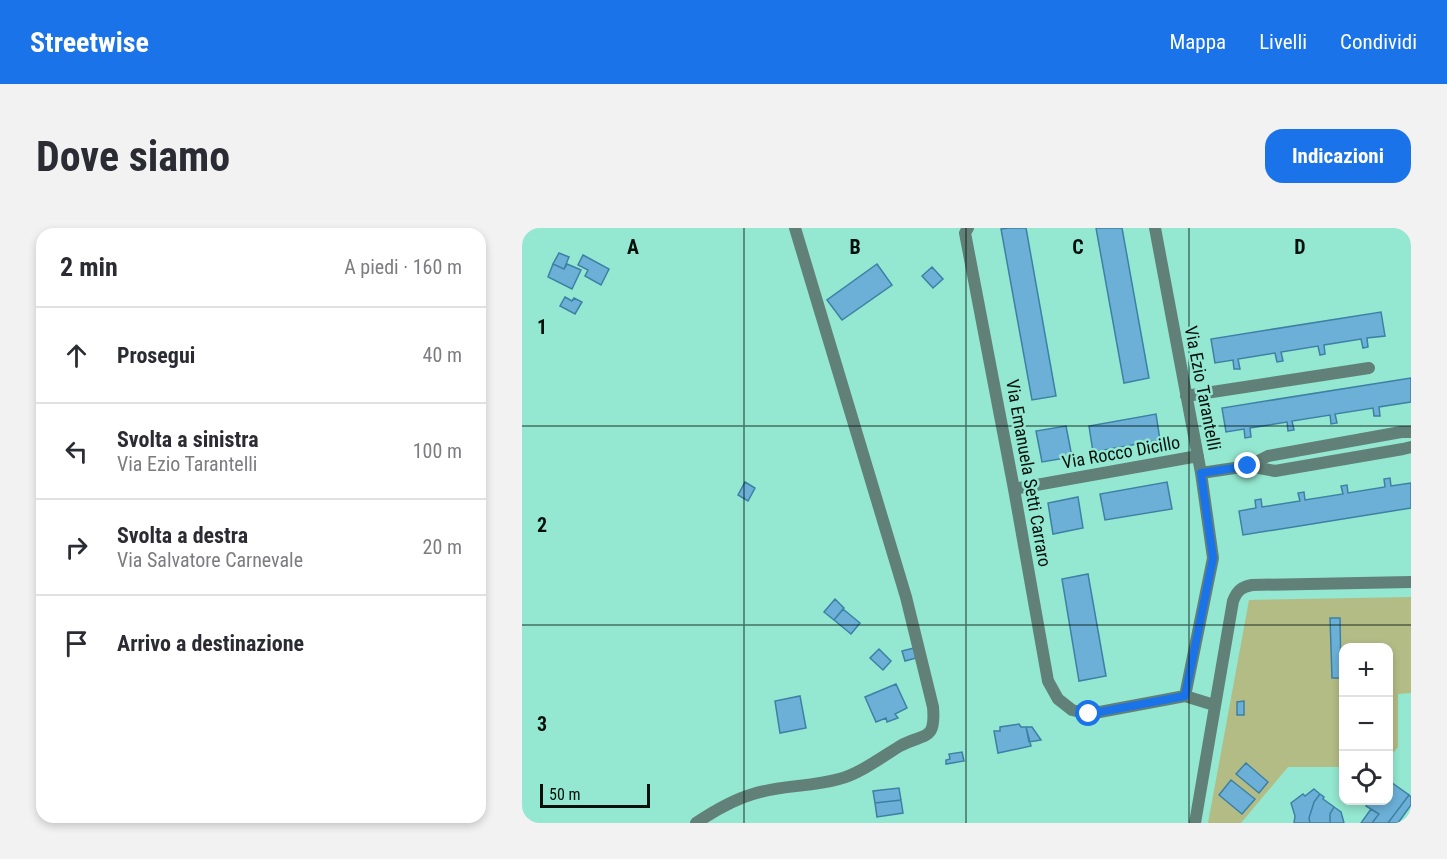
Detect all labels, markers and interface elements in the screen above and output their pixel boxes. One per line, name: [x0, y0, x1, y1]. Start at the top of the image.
text: Streetwise: [30, 26, 149, 59]
text: Mappa: [1169, 30, 1226, 54]
text: Livelli: [1259, 30, 1307, 54]
text: Condividi: [1340, 30, 1417, 54]
button: Indicazioni: [1265, 129, 1411, 183]
text: Dove siamo: [36, 132, 230, 181]
text: A: [627, 235, 639, 259]
text: B: [849, 235, 861, 259]
text: C: [1072, 235, 1084, 259]
text: D: [1294, 235, 1306, 259]
text: 2 min: [60, 252, 118, 282]
text: A piedi · 160 m: [344, 255, 462, 279]
text: 1: [537, 315, 547, 339]
street label: Via Ezio Tarantelli: [1181, 324, 1225, 452]
icon: ahead: [60, 339, 93, 372]
text: Prosegui: [117, 343, 195, 368]
text: 40 m: [423, 343, 462, 367]
street label: Via Emanuela Setti Carraro: [1002, 378, 1056, 568]
text: Svolta a sinistra: [117, 427, 259, 452]
street label: Via Rocco Dicillo: [1060, 431, 1182, 473]
icon: left: [60, 435, 93, 468]
text: 100 m: [413, 439, 462, 463]
text: Via Ezio Tarantelli: [117, 452, 257, 476]
route end: [1234, 452, 1260, 478]
text: 2: [537, 513, 547, 537]
text: Svolta a destra: [117, 523, 248, 548]
icon: right: [60, 531, 93, 564]
text: 20 m: [423, 535, 462, 559]
text: Via Salvatore Carnevale: [117, 548, 303, 572]
icon: arrive: [60, 627, 93, 660]
text: Arrivo a destinazione: [117, 631, 304, 656]
map controls: [1339, 643, 1393, 805]
button: +: [1339, 643, 1393, 697]
button: −: [1339, 697, 1393, 751]
route start: [1075, 700, 1101, 726]
text: 3: [537, 712, 547, 736]
button: locate: [1339, 751, 1393, 805]
scale bar: [540, 781, 650, 808]
text: 50 m: [549, 785, 581, 804]

